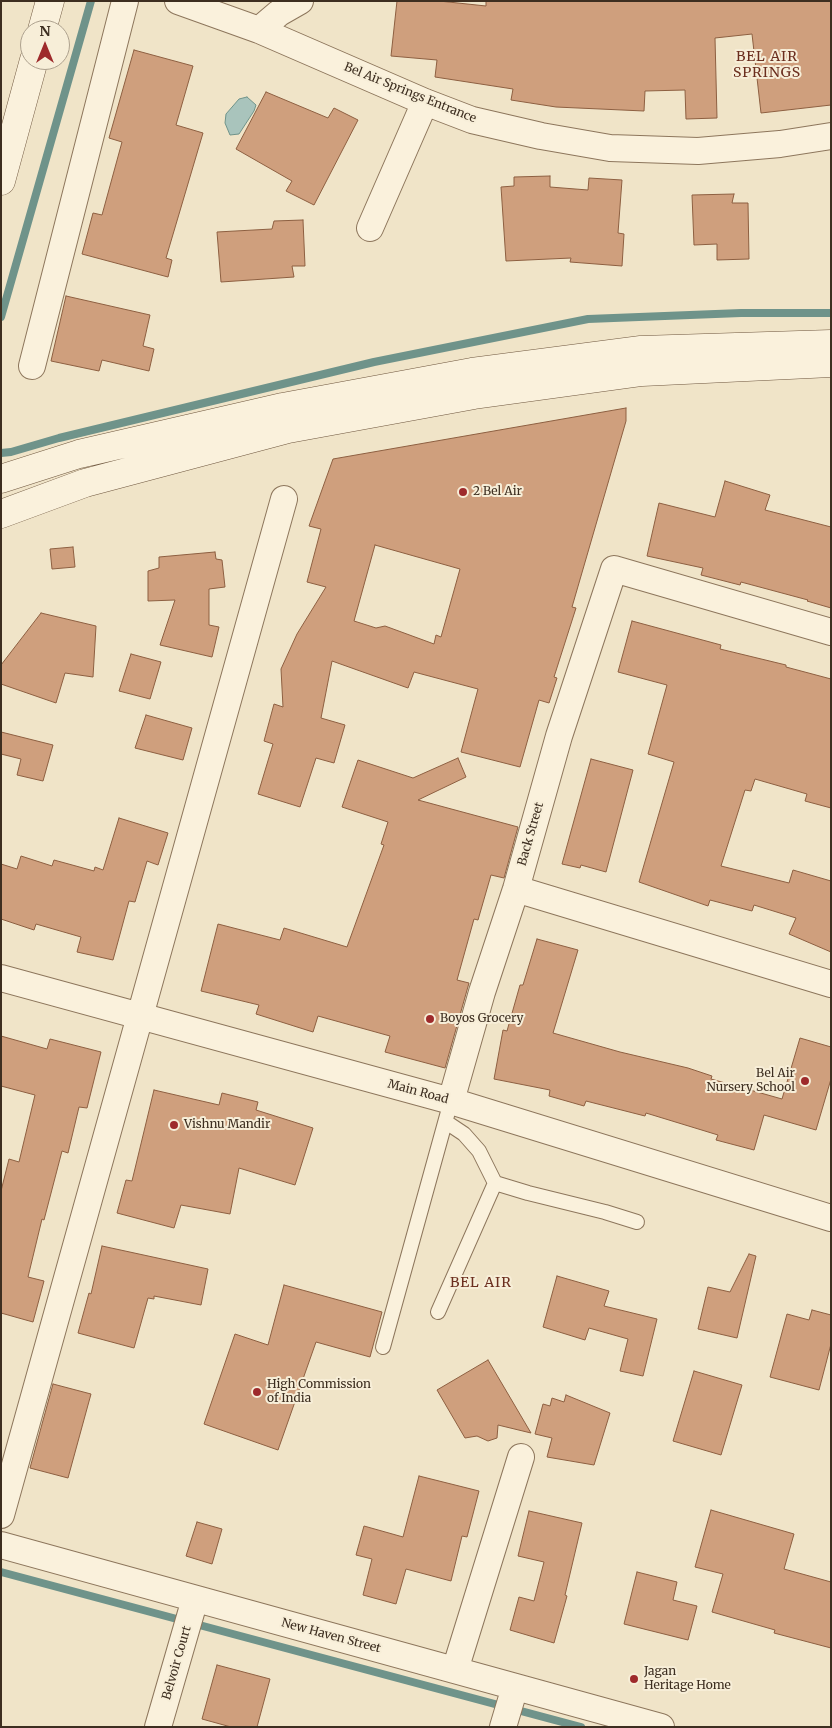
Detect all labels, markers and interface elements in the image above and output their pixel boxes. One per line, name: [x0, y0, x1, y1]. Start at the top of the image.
north arrow: [20, 20, 70, 70]
text: N: [39, 22, 51, 40]
district label: BEL AIR SPRINGS: [732, 49, 802, 82]
street label: Bel Air Springs Entrance: [342, 60, 478, 126]
place label: 2 Bel Air: [473, 485, 522, 499]
marker: 2 Bel Air: [457, 486, 469, 498]
street label: Back Street: [515, 801, 547, 867]
place label: Boyos Grocery: [440, 1012, 524, 1026]
marker: Boyos Grocery: [424, 1013, 436, 1025]
place label: Bel Air Nursery School: [707, 1067, 795, 1095]
marker: Bel Air Nursery School: [799, 1075, 811, 1087]
street label: Main Road: [386, 1077, 450, 1107]
place label: Vishnu Mandir: [184, 1118, 270, 1132]
marker: Vishnu Mandir: [168, 1119, 180, 1131]
district label: BEL AIR: [449, 1275, 513, 1291]
place label: High Commission of India: [267, 1378, 371, 1406]
marker: High Commission of India: [251, 1386, 263, 1398]
street label: New Haven Street: [280, 1616, 382, 1656]
street label: Belvoir Court: [160, 1624, 194, 1702]
place label: Jagan Heritage Home: [644, 1665, 731, 1693]
marker: Jagan Heritage Home: [628, 1673, 640, 1685]

